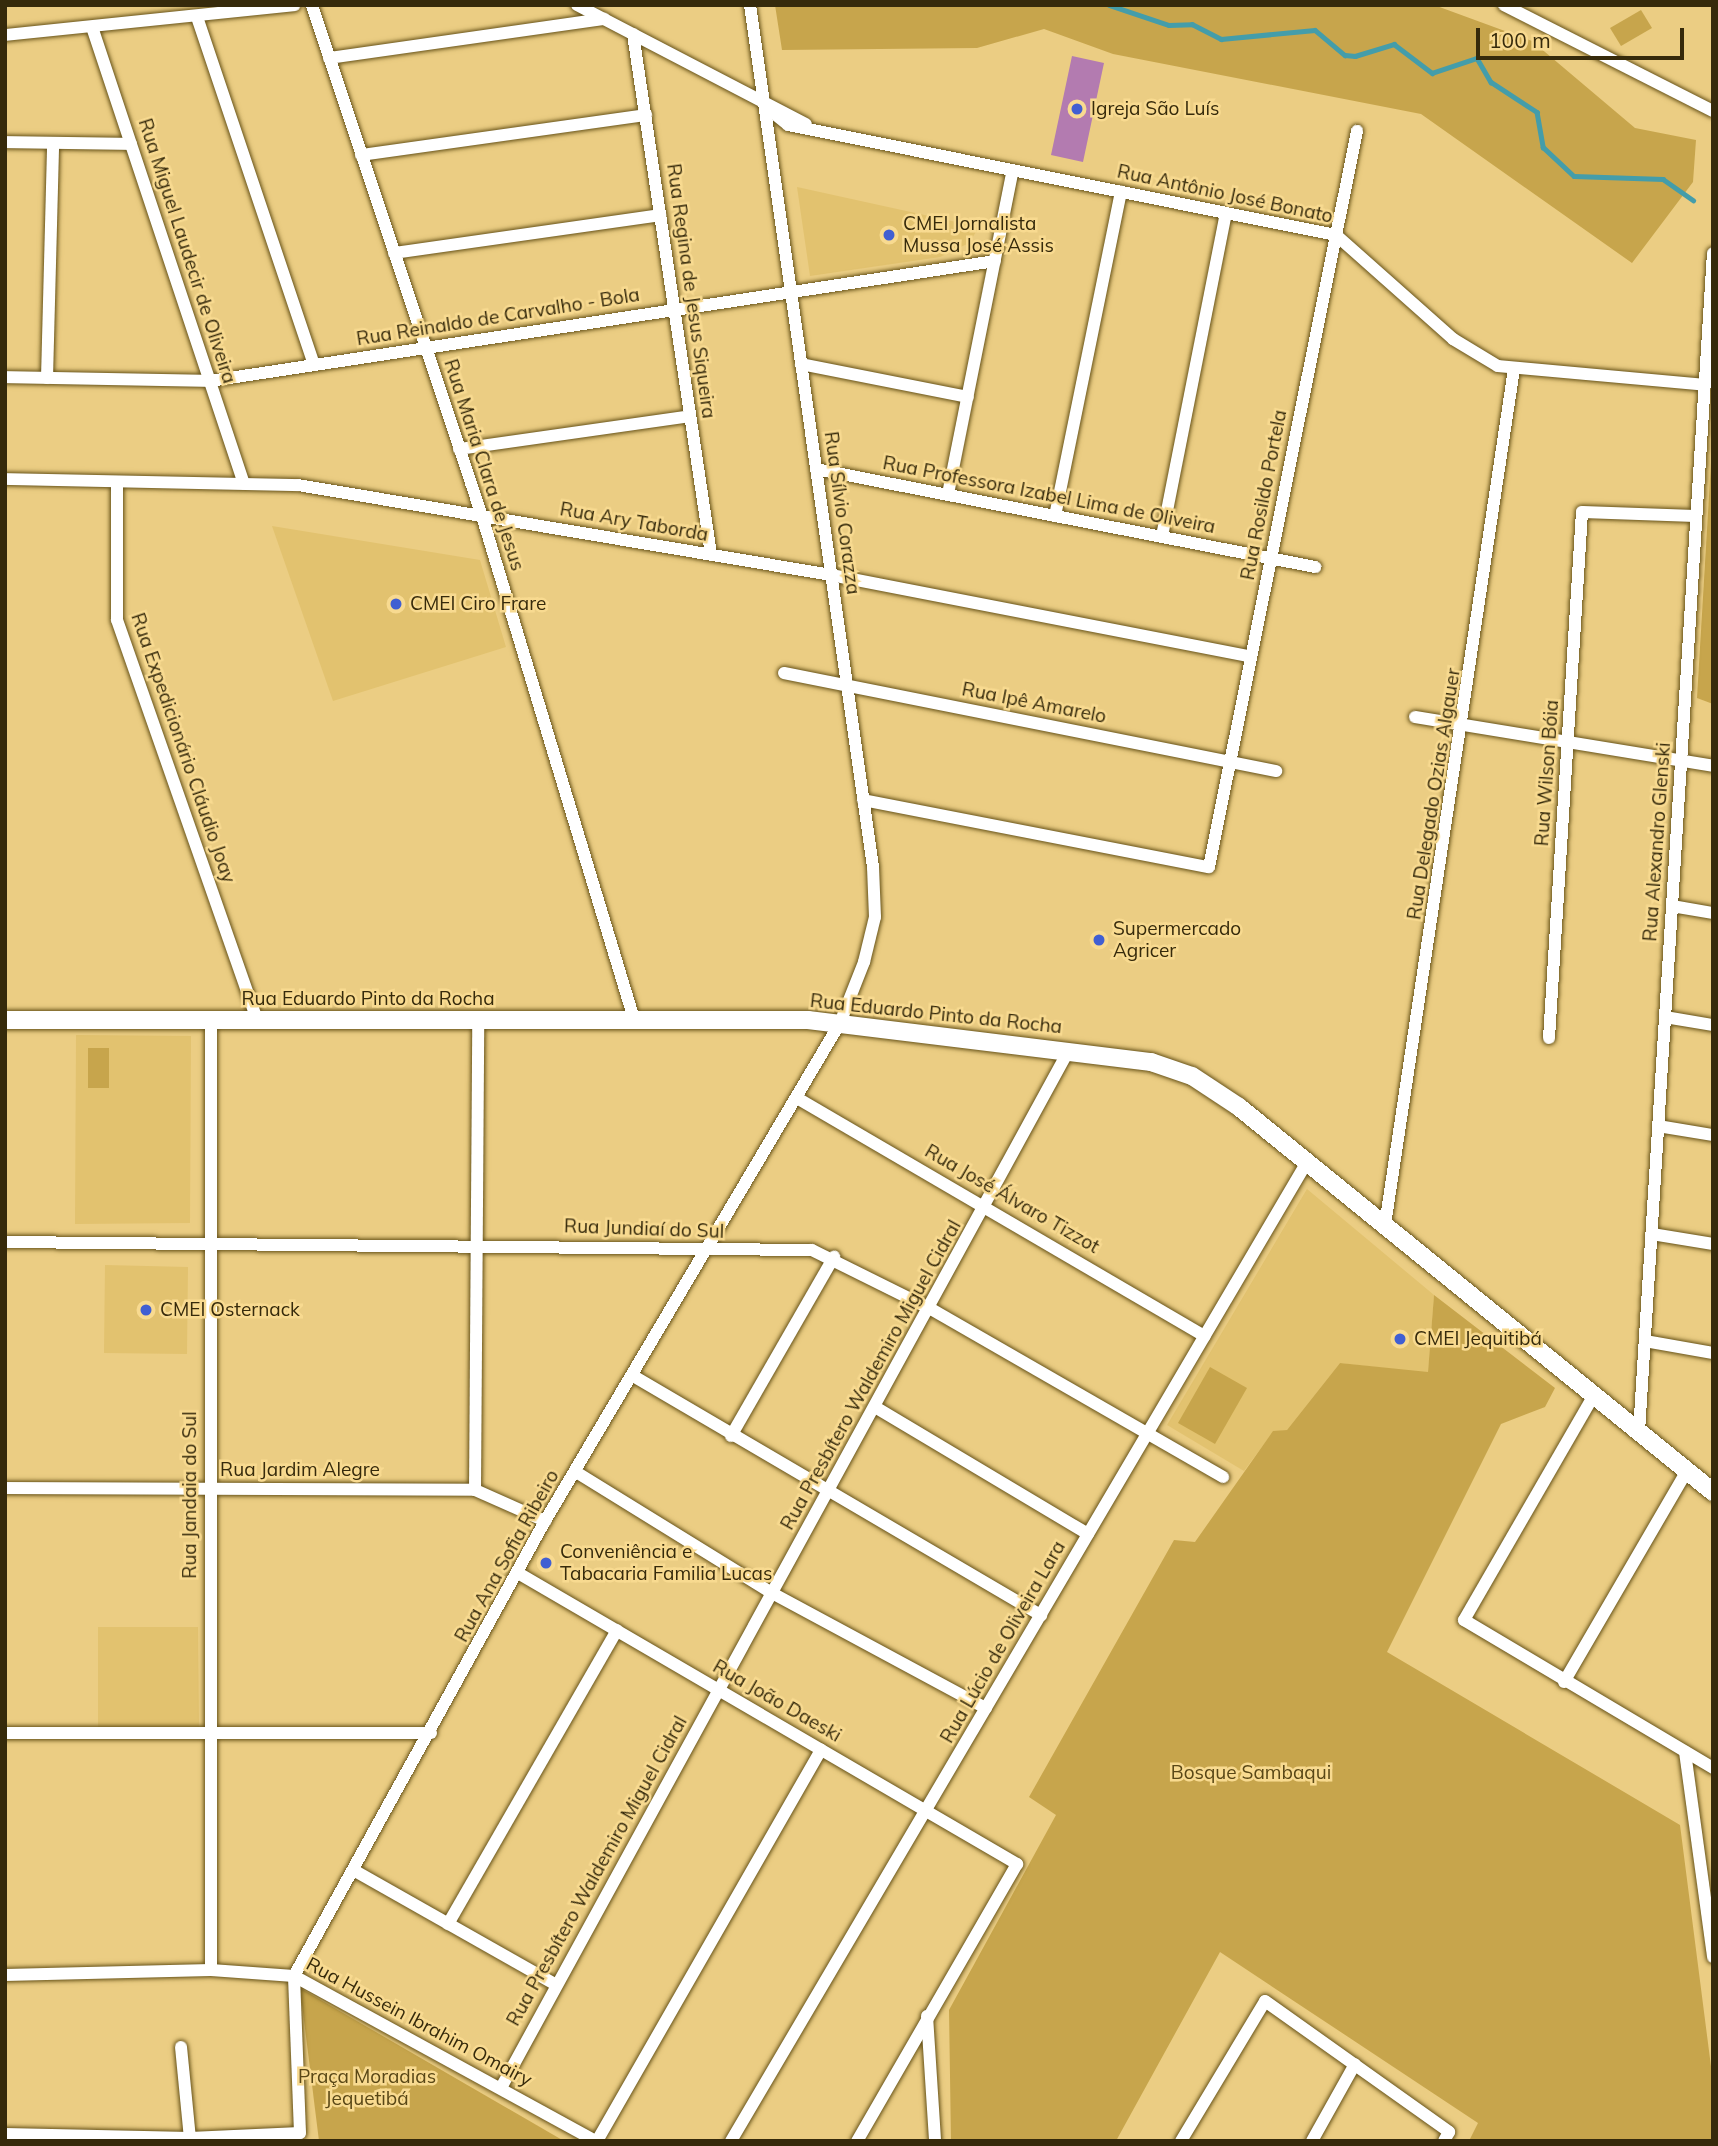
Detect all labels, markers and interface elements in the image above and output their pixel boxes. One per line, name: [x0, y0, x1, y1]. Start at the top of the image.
scale bar: [1480, 14, 1688, 58]
text: 100 m: [1489, 27, 1551, 53]
place label: Igreja São Luís: [1091, 98, 1219, 120]
marker: Igreja São Luís: [1069, 101, 1085, 117]
street label: Rua Miguel Laudecir de Oliveira: [133, 116, 241, 386]
street label: Rua Antônio José Bonato: [1115, 160, 1335, 228]
street label: Rua Regina de Jesus Siqueira: [662, 162, 720, 420]
place label: CMEI Jornalista Mussa José Assis: [903, 213, 1054, 257]
marker: CMEI Jornalista Mussa José Assis: [881, 227, 897, 243]
street label: Rua Reinaldo de Carvalho - Bola: [355, 283, 641, 351]
street label: Rua Maria Clara de Jesus: [439, 356, 529, 574]
street label: Rua Rosildo Portela: [1236, 408, 1292, 582]
street label: Rua Sílvio Corazza: [819, 430, 865, 596]
street label: Rua Professora Izabel Lima de Oliveira: [881, 452, 1217, 538]
street label: Rua Ary Taborda: [558, 498, 710, 546]
place label: CMEI Ciro Frare: [410, 593, 546, 615]
marker: CMEI Ciro Frare: [388, 596, 404, 612]
street label: Rua Expedicionário Cláudio Joay: [126, 610, 240, 886]
street label: Rua Delegado Ozias Algauer: [1403, 667, 1465, 921]
street label: Rua Ipê Amarelo: [960, 678, 1108, 728]
street label: Rua Wilson Bóia: [1531, 699, 1563, 847]
street label: Rua Alexandro Glenski: [1639, 742, 1675, 942]
place label: Supermercado Agricer: [1113, 918, 1241, 962]
marker: Supermercado Agricer: [1091, 932, 1107, 948]
street label: Rua Eduardo Pinto da Rocha: [241, 988, 495, 1010]
street label: Rua Eduardo Pinto da Rocha: [809, 989, 1063, 1039]
street label: Rua José Álvaro Tizzot: [921, 1140, 1103, 1258]
street label: Rua Jundiaí do Sul: [564, 1215, 724, 1243]
street label: Rua Presbítero Waldemiro Miguel Cidral: [776, 1216, 966, 1534]
place label: CMEI Osternack: [160, 1299, 300, 1321]
marker: CMEI Osternack: [138, 1302, 154, 1318]
place label: CMEI Jequitibá: [1414, 1328, 1542, 1350]
marker: CMEI Jequitibá: [1392, 1331, 1408, 1347]
street label: Rua Jandaia do Sul: [179, 1411, 201, 1579]
street label: Rua Jardim Alegre: [220, 1459, 380, 1481]
street label: Rua Ana Sofia Ribeiro: [450, 1466, 564, 1646]
street label: Rua Lúcio de Oliveira Lara: [936, 1537, 1070, 1747]
place label: Conveniência e Tabacaria Familia Lucas: [560, 1541, 772, 1585]
marker: Conveniência e Tabacaria Familia Lucas: [538, 1555, 554, 1571]
street label: Rua João Daeski: [709, 1655, 845, 1747]
street label: Rua Presbítero Waldemiro Miguel Cidral: [502, 1712, 692, 2030]
park label: Bosque Sambaqui: [1171, 1762, 1331, 1784]
street label: Rua Hussein Ibrahim Omairy: [302, 1953, 536, 2091]
park label: Praça Moradias Jequetibá: [298, 2066, 436, 2110]

